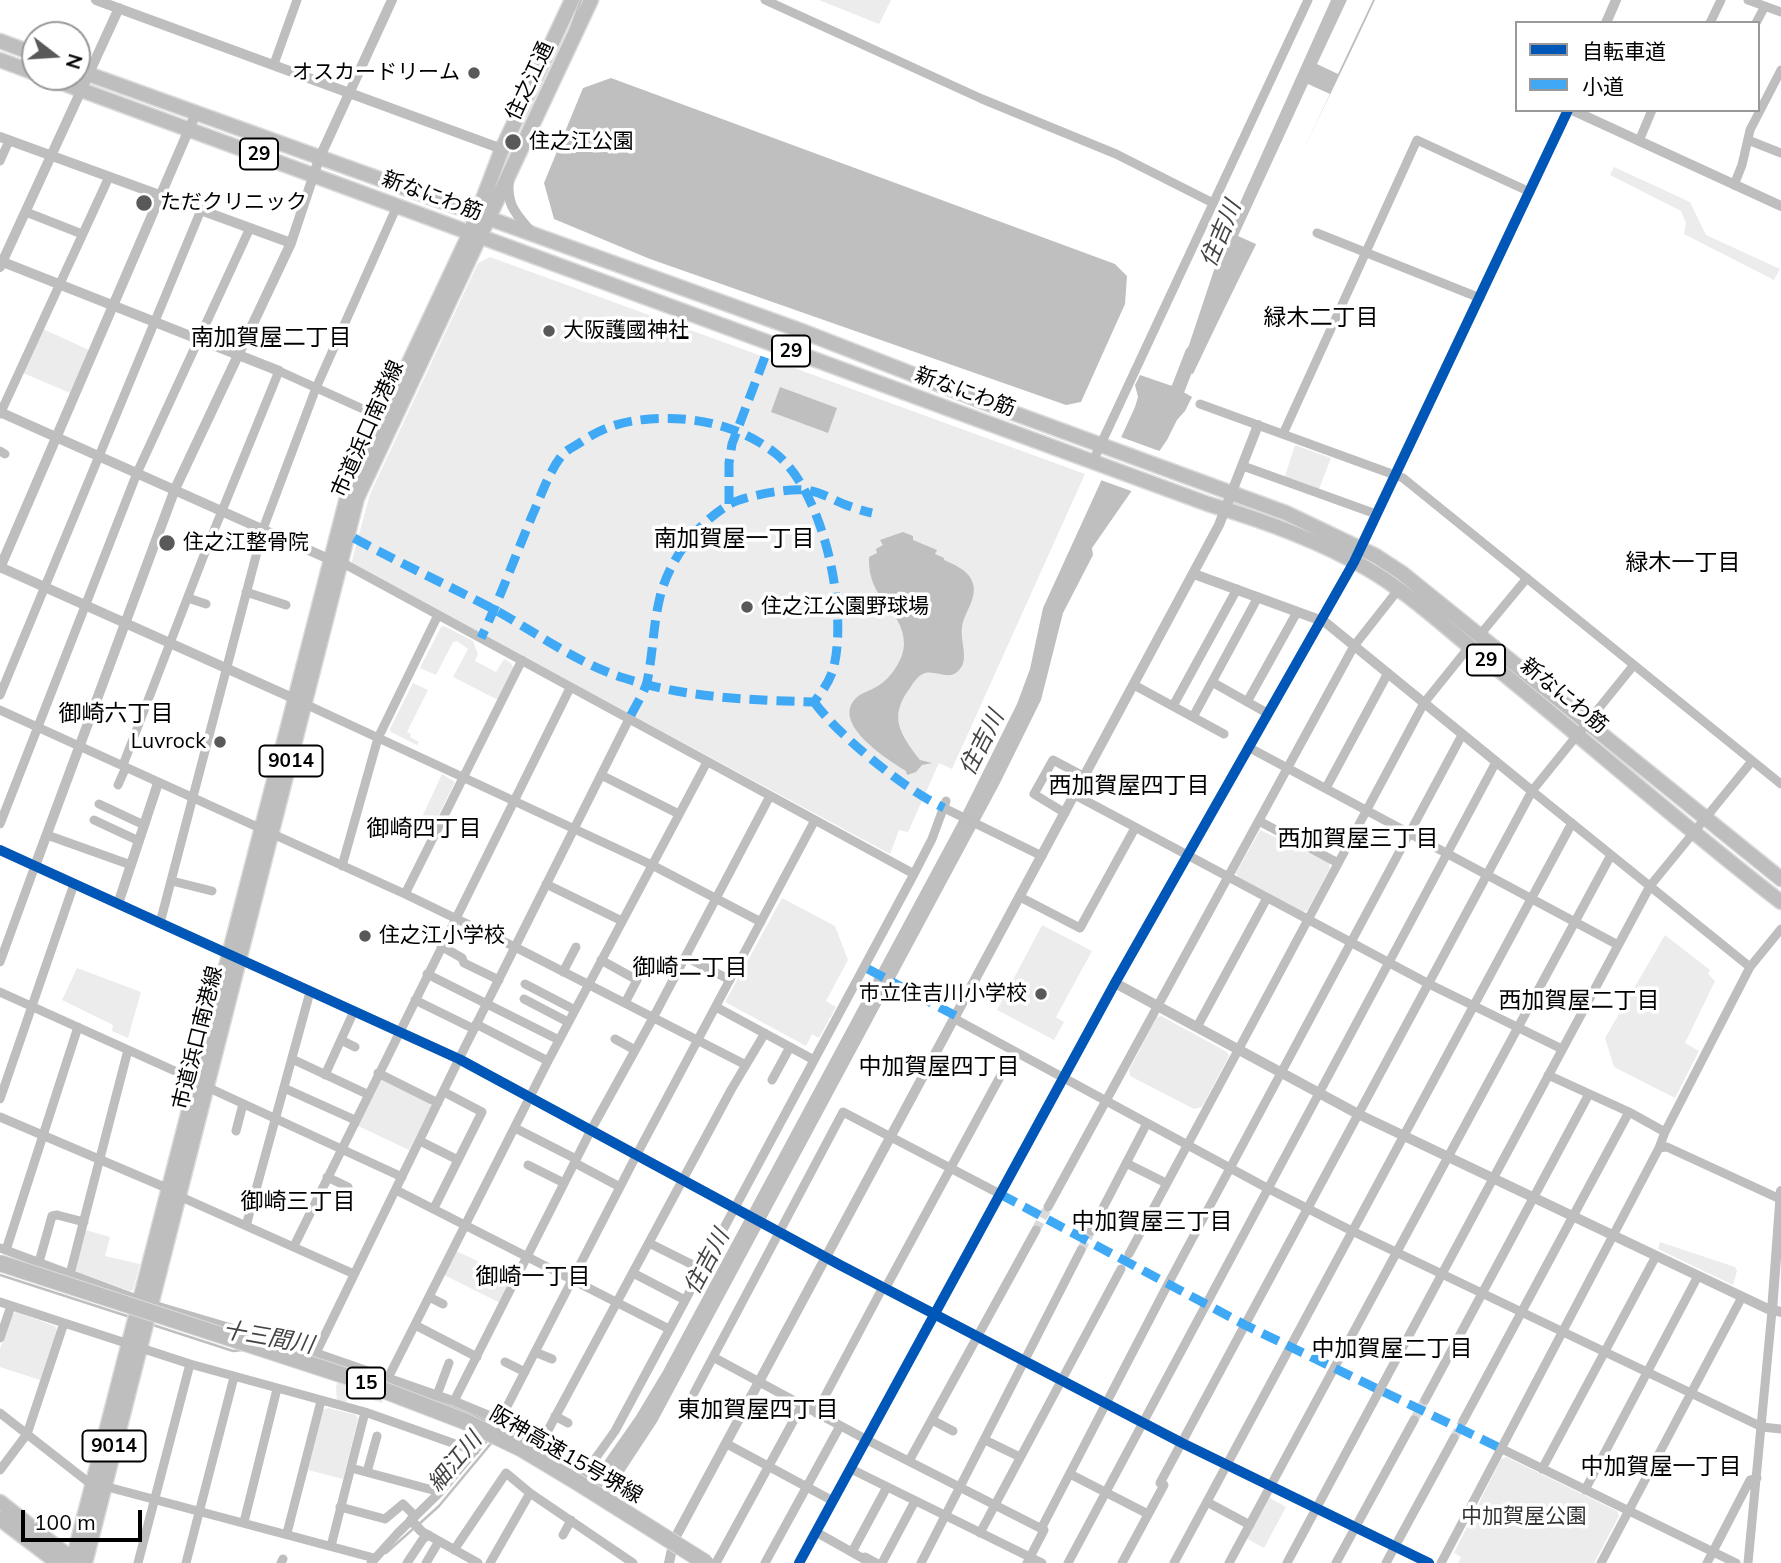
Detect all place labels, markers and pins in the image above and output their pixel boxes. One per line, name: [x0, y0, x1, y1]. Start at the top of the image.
place label: オスカードリーム: [292, 60, 460, 86]
marker: オスカードリーム: [466, 65, 482, 81]
place label: 住之江公園: [529, 129, 634, 155]
marker: 住之江公園: [503, 132, 523, 152]
place label: ただクリニック: [160, 190, 307, 216]
marker: ただクリニック: [134, 193, 154, 213]
place label: 大阪護國神社: [563, 318, 689, 344]
marker: 大阪護國神社: [541, 323, 557, 339]
place label: 住之江整骨院: [183, 530, 309, 556]
marker: 住之江整骨院: [157, 533, 177, 553]
place label: 住之江公園野球場: [761, 594, 929, 620]
marker: 住之江公園野球場: [739, 599, 755, 615]
place label: Luvrock: [131, 729, 206, 755]
marker: Luvrock: [212, 734, 228, 750]
place label: 住之江小学校: [379, 923, 505, 949]
marker: 住之江小学校: [357, 928, 373, 944]
place label: 市立住吉川小学校: [859, 981, 1027, 1007]
marker: 市立住吉川小学校: [1033, 986, 1049, 1002]

